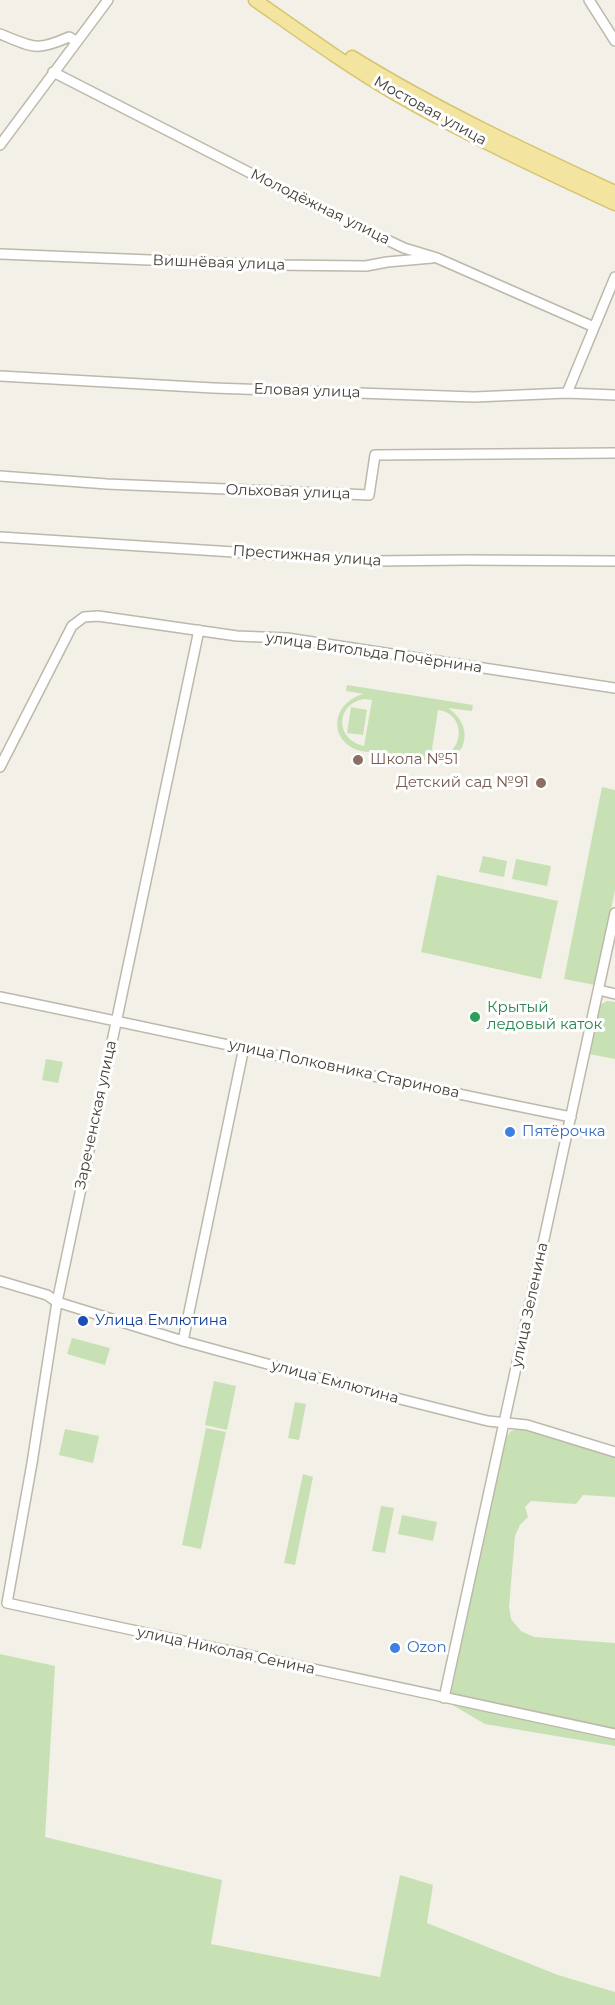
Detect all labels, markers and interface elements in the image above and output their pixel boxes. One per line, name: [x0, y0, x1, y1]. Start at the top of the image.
street label: Мостовая улица: [370, 73, 490, 149]
street label: Молодёжная улица: [247, 165, 393, 249]
street label: Вишнёвая улица: [152, 252, 286, 274]
street label: Еловая улица: [253, 380, 361, 402]
street label: Ольховая улица: [225, 481, 351, 503]
street label: Престижная улица: [232, 542, 382, 570]
street label: улица Витольда Почёрнина: [265, 629, 483, 677]
place label: Школа №51: [370, 751, 458, 769]
marker: Школа №51: [351, 753, 365, 767]
place label: Детский сад №91: [396, 774, 529, 792]
marker: Детский сад №91: [534, 776, 548, 790]
place label: Крытый ледовый каток: [487, 999, 602, 1034]
marker: Крытый ледовый каток: [468, 1010, 482, 1024]
street label: улица Полковника Старинова: [227, 1036, 461, 1102]
street label: Зареченская улица: [71, 1039, 121, 1191]
place label: Пятёрочка: [522, 1123, 606, 1141]
marker: Пятёрочка: [503, 1125, 517, 1139]
street label: улица Зеленина: [508, 1241, 552, 1369]
place label: Улица Емлютина: [95, 1312, 228, 1330]
marker: Улица Емлютина: [76, 1314, 90, 1328]
street label: улица Емлютина: [269, 1356, 401, 1408]
street label: улица Николая Сенина: [135, 1623, 317, 1679]
place label: Ozon: [407, 1639, 447, 1657]
marker: Ozon: [388, 1641, 402, 1655]

